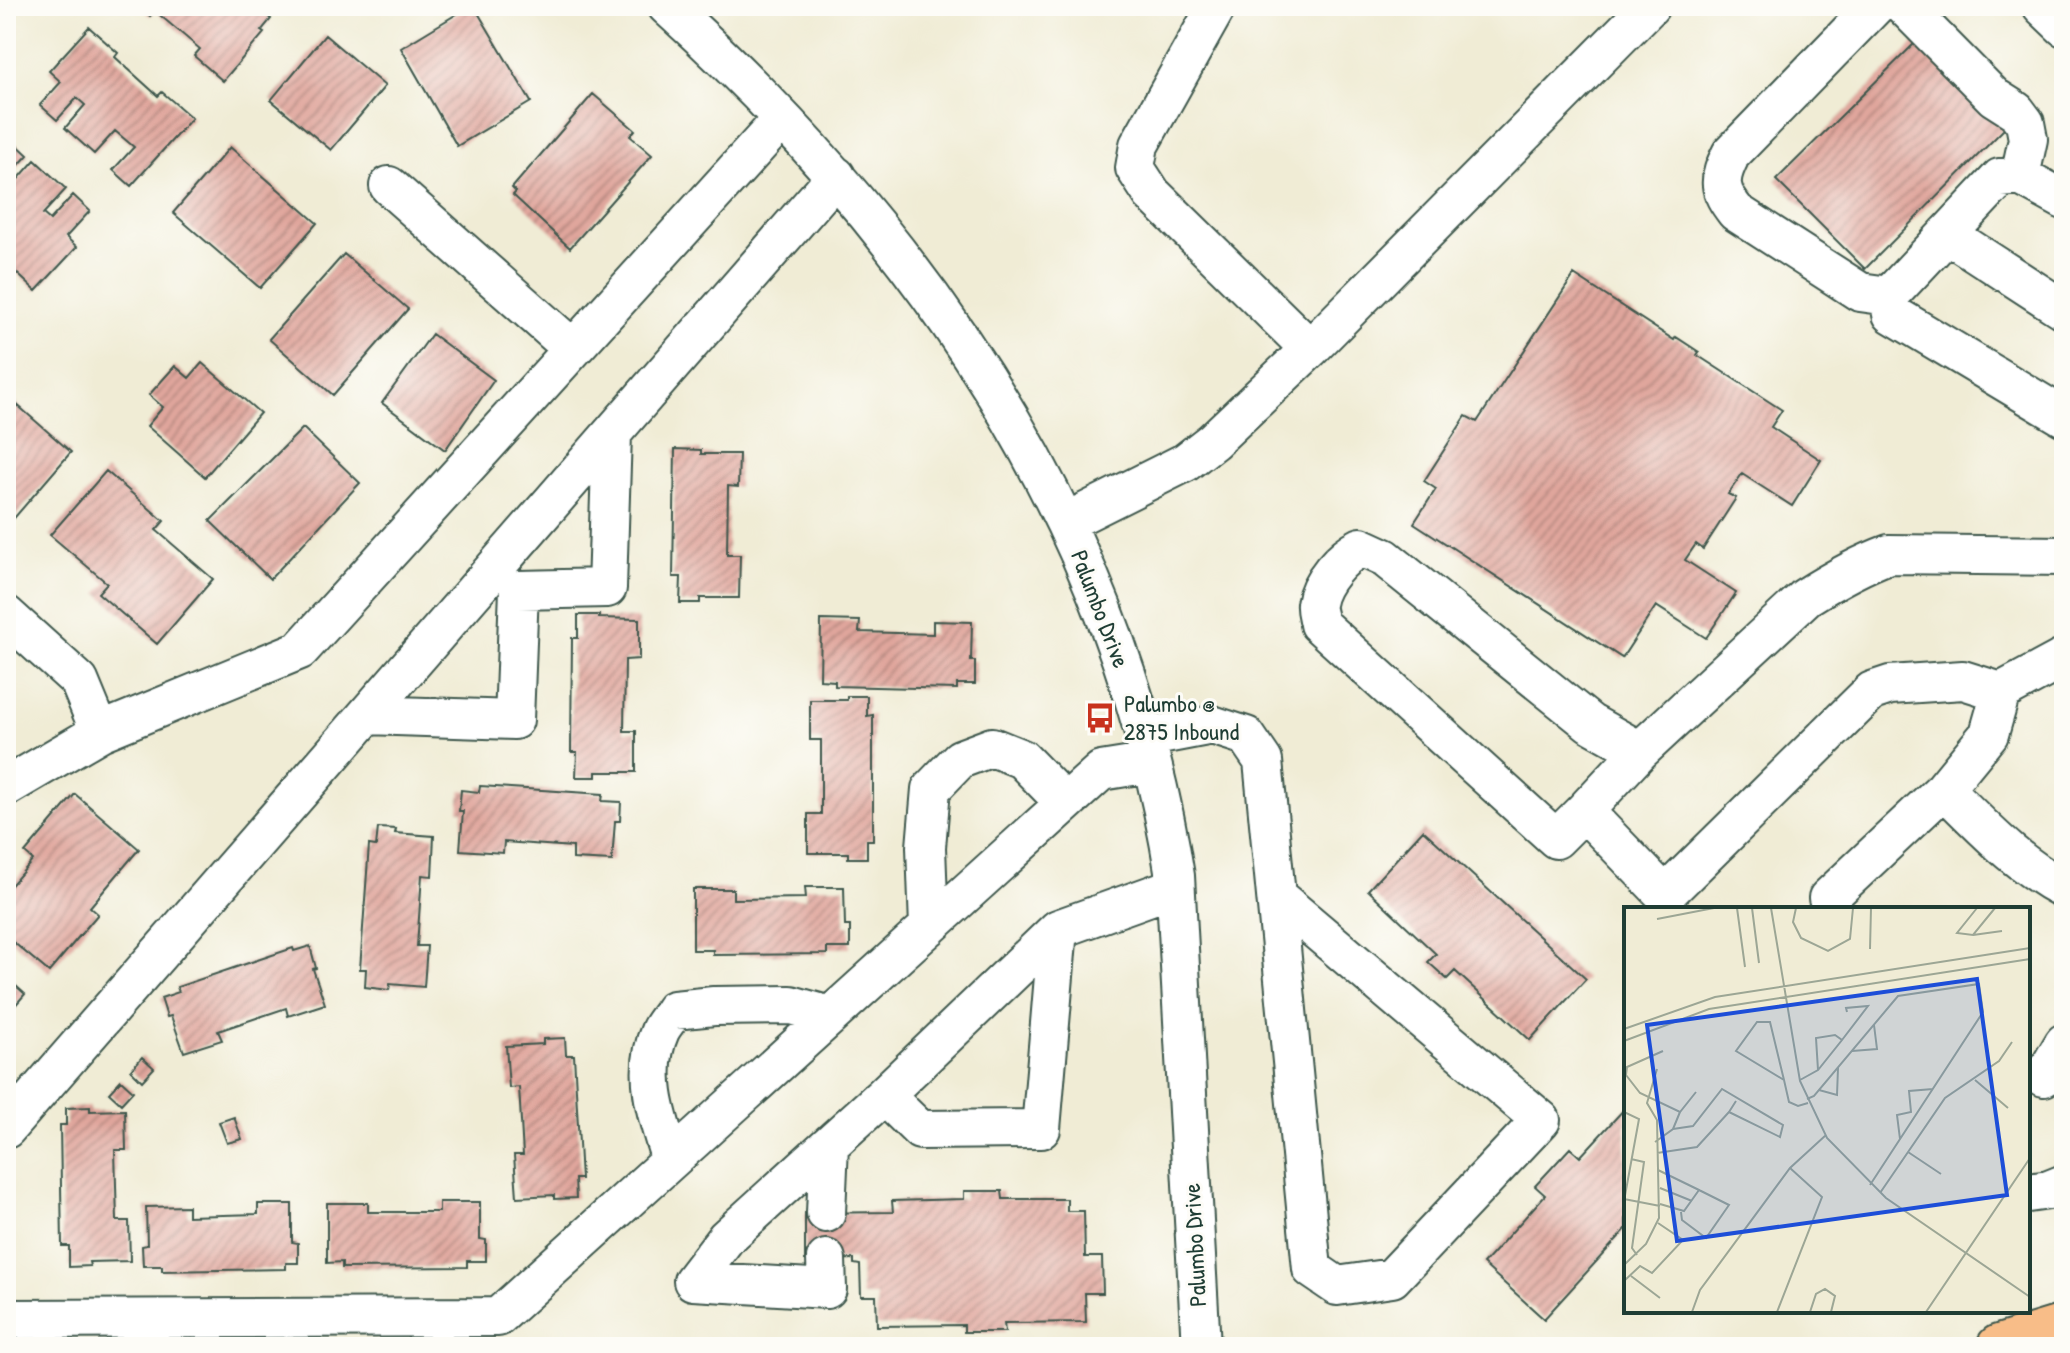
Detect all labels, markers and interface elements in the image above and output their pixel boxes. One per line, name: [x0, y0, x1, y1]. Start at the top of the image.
street label: Palumbo Drive: [1064, 545, 1138, 672]
place label: Palumbo @ 2875 Inbound: [1124, 687, 1239, 747]
bus stop icon: Palumbo @ 2875 Inbound: [1083, 701, 1117, 735]
inset map: [1624, 907, 2030, 1313]
street label: Palumbo Drive: [1175, 1182, 1213, 1308]

